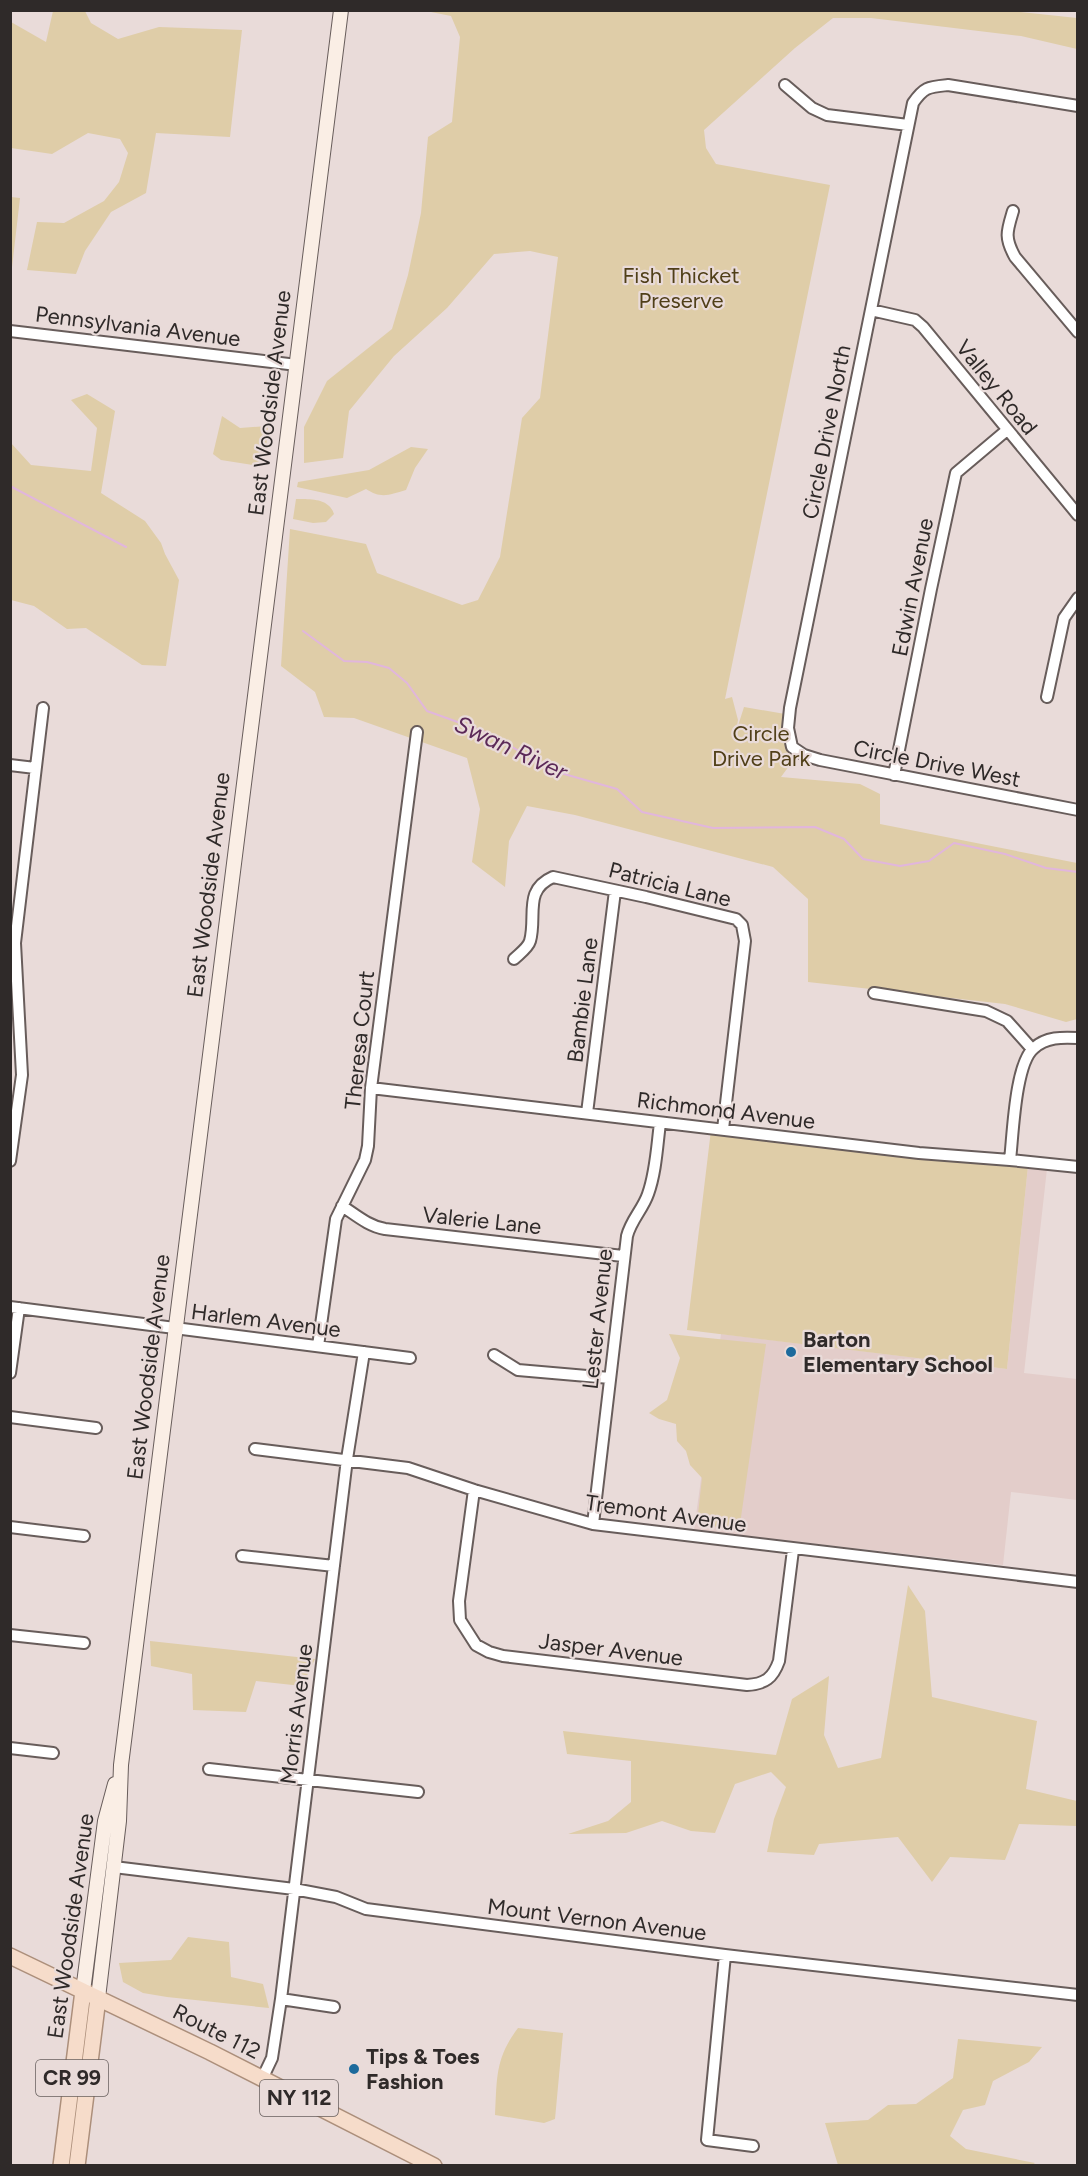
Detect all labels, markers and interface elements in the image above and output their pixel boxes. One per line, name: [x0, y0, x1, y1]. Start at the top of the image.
park label: Fish Thicket Preserve: [622, 262, 740, 314]
street label: East Woodside Avenue: [242, 289, 297, 517]
street label: Pennsylvania Avenue: [34, 301, 242, 352]
street label: Valley Road: [950, 334, 1043, 440]
street label: Circle Drive North: [796, 343, 857, 521]
street label: Edwin Avenue: [886, 516, 939, 659]
water label: Swan River: [450, 709, 573, 787]
park label: Circle Drive Park: [712, 720, 810, 772]
street label: Circle Drive West: [851, 734, 1023, 793]
street label: East Woodside Avenue: [181, 771, 236, 999]
street label: Patricia Lane: [606, 856, 734, 913]
street label: Bambie Lane: [561, 936, 604, 1064]
street label: Theresa Court: [339, 969, 380, 1111]
street label: Richmond Avenue: [635, 1086, 817, 1135]
street label: Valerie Lane: [421, 1201, 543, 1240]
street label: Lester Avenue: [577, 1247, 618, 1391]
street label: East Woodside Avenue: [121, 1253, 176, 1481]
street label: Harlem Avenue: [190, 1298, 342, 1343]
place label: Barton Elementary School: [803, 1326, 993, 1378]
marker: Barton Elementary School: [784, 1345, 798, 1359]
street label: Tremont Avenue: [584, 1489, 748, 1538]
street label: Jasper Avenue: [537, 1627, 685, 1672]
street label: Morris Avenue: [274, 1642, 319, 1786]
street label: East Woodside Avenue: [41, 1812, 100, 2040]
street label: Mount Vernon Avenue: [486, 1893, 708, 1946]
street label: Route 112: [168, 1998, 265, 2065]
place label: Tips & Toes Fashion: [366, 2043, 479, 2095]
road number: CR 99: [36, 2060, 108, 2096]
marker: Tips & Toes Fashion: [347, 2062, 361, 2076]
road number: NY 112: [260, 2080, 338, 2116]

